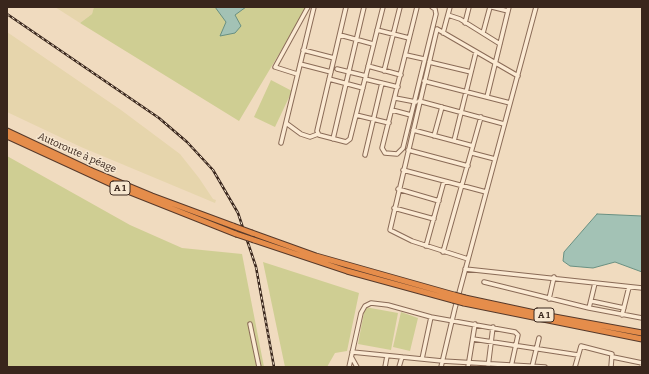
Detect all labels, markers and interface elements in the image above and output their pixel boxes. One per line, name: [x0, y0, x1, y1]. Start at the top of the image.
street label: Autoroute à péage: [36, 130, 118, 176]
road number: A 1: [110, 181, 130, 195]
road number: A 1: [534, 308, 554, 322]

